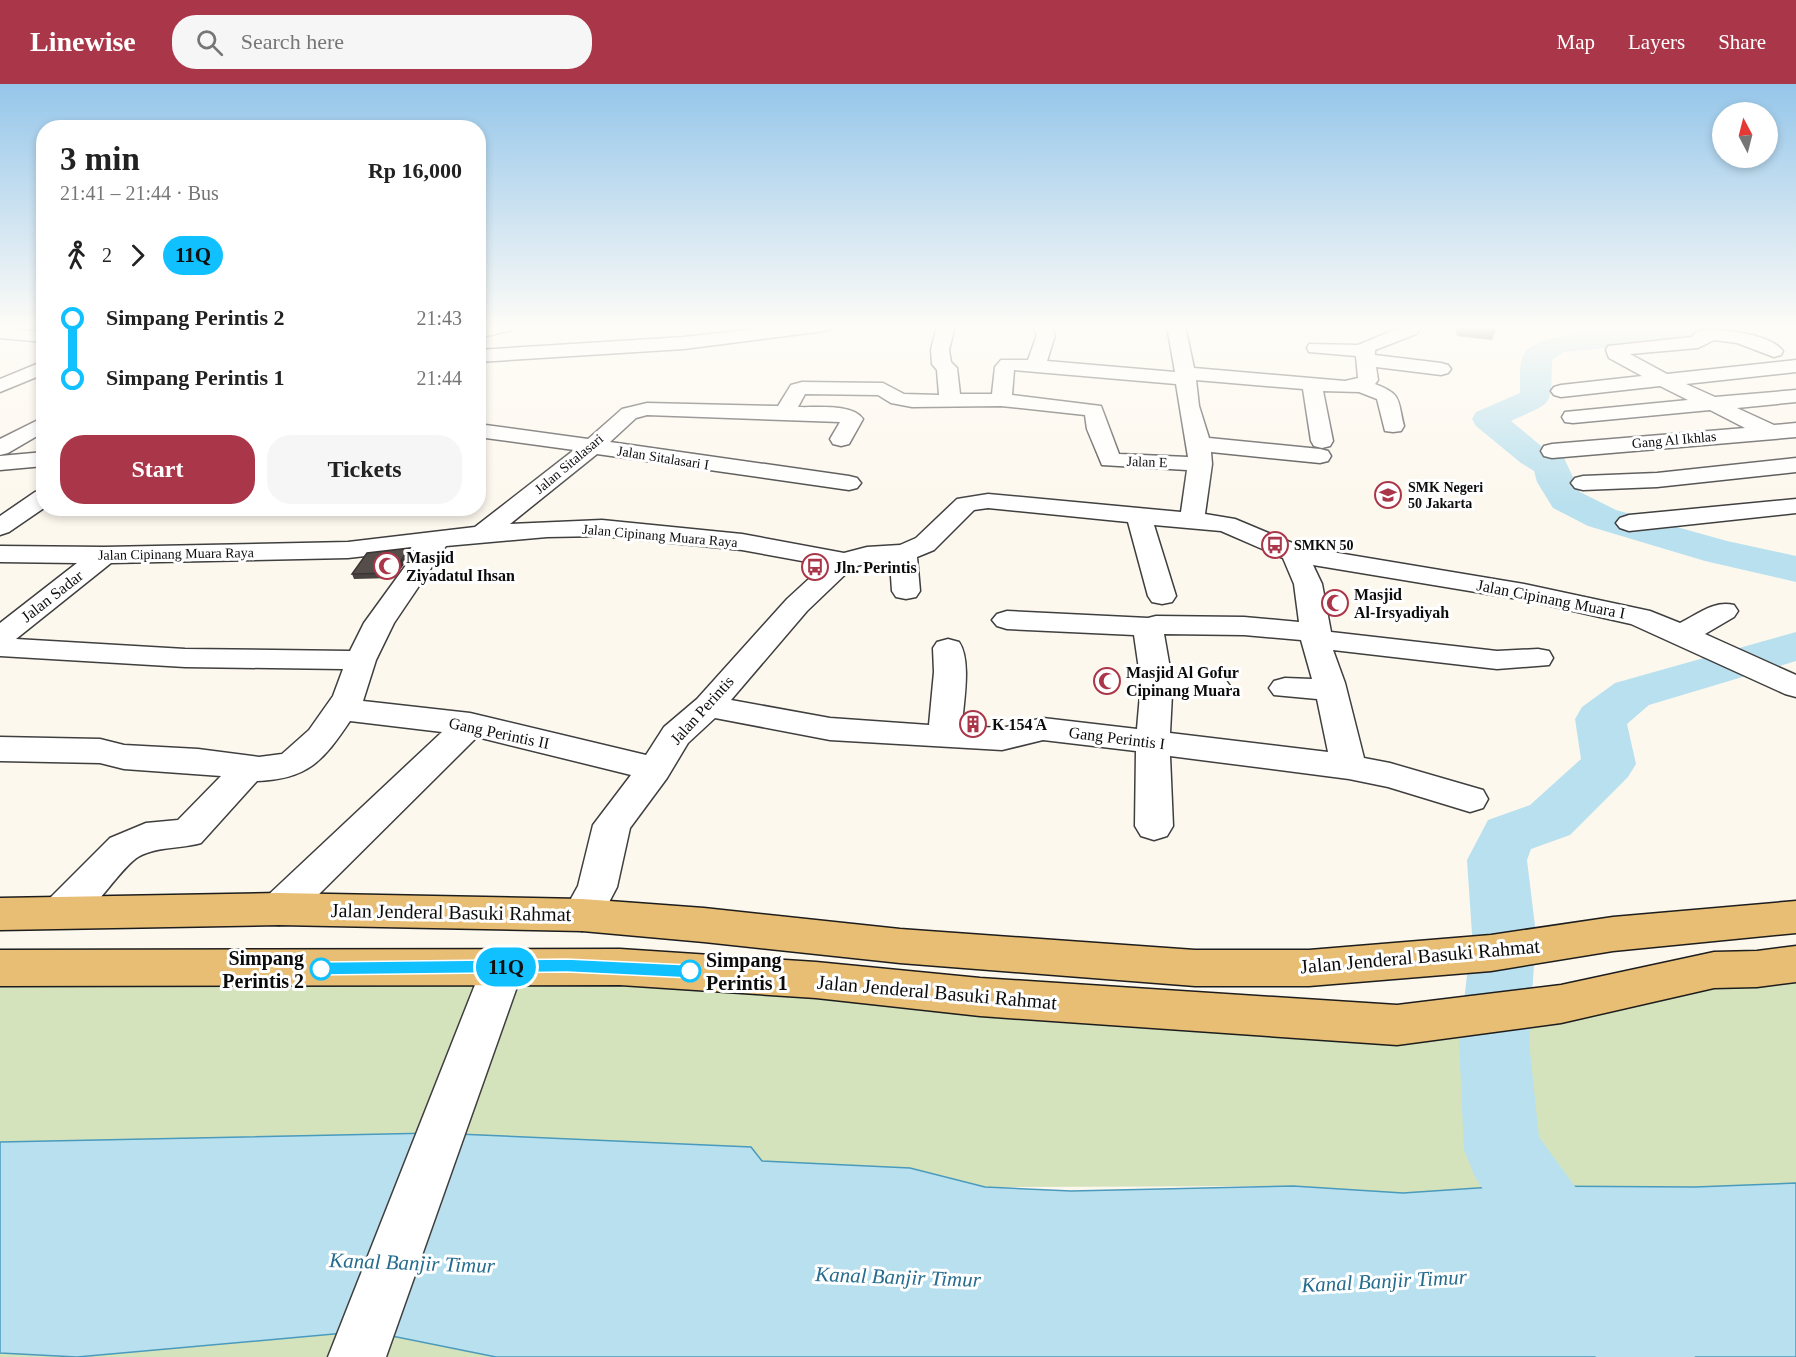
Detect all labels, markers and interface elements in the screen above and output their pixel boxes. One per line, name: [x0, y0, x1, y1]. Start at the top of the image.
search box: [172, 15, 592, 69]
text: Linewise: [30, 26, 136, 57]
icon: search: [193, 26, 226, 59]
text: Search here: [241, 29, 344, 54]
text: Map: [1557, 30, 1595, 54]
text: Layers: [1628, 30, 1685, 54]
text: Share: [1718, 30, 1766, 54]
north arrow: [1712, 102, 1778, 168]
map controls: [1712, 102, 1778, 168]
text: 3 min: [60, 141, 140, 177]
text: Rp 16,000: [368, 158, 462, 183]
text: 21:41 – 21:44 · Bus: [60, 182, 219, 204]
icon: walk: [60, 239, 93, 272]
icon: forward: [121, 239, 154, 272]
text: 11Q: [175, 243, 211, 267]
text: 2: [102, 244, 112, 266]
text: Simpang Perintis 2: [106, 305, 284, 330]
text: 21:43: [416, 307, 462, 329]
text: Simpang Perintis 1: [106, 365, 284, 390]
text: 21:44: [416, 367, 462, 389]
street label: Gang Al Ikhlas: [1631, 429, 1717, 451]
street label: Jalan Sitalasari: [532, 431, 606, 497]
button: Start: [60, 435, 255, 504]
button: Tickets: [267, 435, 462, 504]
street label: Jalan Sitalasari I: [616, 443, 710, 473]
street label: Jalan E: [1126, 454, 1168, 470]
school or university icon: SMK Negeri 50 Jakarta: [1373, 480, 1403, 510]
place label: SMK Negeri 50 Jakarta: [1408, 480, 1483, 511]
street label: Jalan Cipinang Muara Raya: [582, 522, 739, 550]
bus stop icon: SMKN 50: [1260, 530, 1290, 560]
place label: SMKN 50: [1294, 538, 1354, 553]
street label: Jalan Cipinang Muara Raya: [98, 545, 255, 563]
place label: Masjid Ziyadatul Ihsan: [406, 549, 515, 585]
mosque icon: Masjid Ziyadatul Ihsan: [372, 551, 402, 581]
bus stop icon: Jln. Perintis: [800, 552, 830, 582]
place label: Jln. Perintis: [834, 559, 917, 576]
street label: Jalan Sadar: [18, 566, 87, 625]
street label: Jalan Cipinang Muara I: [1475, 576, 1627, 623]
place label: Masjid Al-Irsyadiyah: [1354, 586, 1449, 622]
mosque icon: Masjid Al-Irsyadiyah: [1320, 588, 1350, 618]
place label: Masjid Al Gofur Cipinang Muara: [1126, 664, 1240, 700]
mosque icon: Masjid Al Gofur Cipinang Muara: [1092, 666, 1122, 696]
street label: Jalan Perintis: [667, 672, 737, 748]
building icon: K 154 A: [958, 709, 988, 739]
street label: Gang Perintis II: [447, 714, 551, 753]
place label: K 154 A: [992, 716, 1048, 733]
street label: Gang Perintis I: [1068, 724, 1166, 753]
street label: Jalan Jenderal Basuki Rahmat: [331, 899, 572, 925]
street label: Jalan Jenderal Basuki Rahmat: [1299, 935, 1541, 977]
place label: Simpang Perintis 2: [222, 947, 304, 992]
line badge: 11Q: [472, 948, 540, 986]
place label: Simpang Perintis 1: [706, 949, 788, 994]
text: 11Q: [488, 955, 524, 979]
marker: Simpang Perintis 2: [310, 958, 332, 980]
marker: Simpang Perintis 1: [679, 960, 701, 982]
street label: Jalan Jenderal Basuki Rahmat: [816, 971, 1058, 1013]
water label: Kanal Banjir Timur: [328, 1248, 496, 1278]
water label: Kanal Banjir Timur: [814, 1262, 982, 1292]
water label: Kanal Banjir Timur: [1300, 1265, 1468, 1297]

